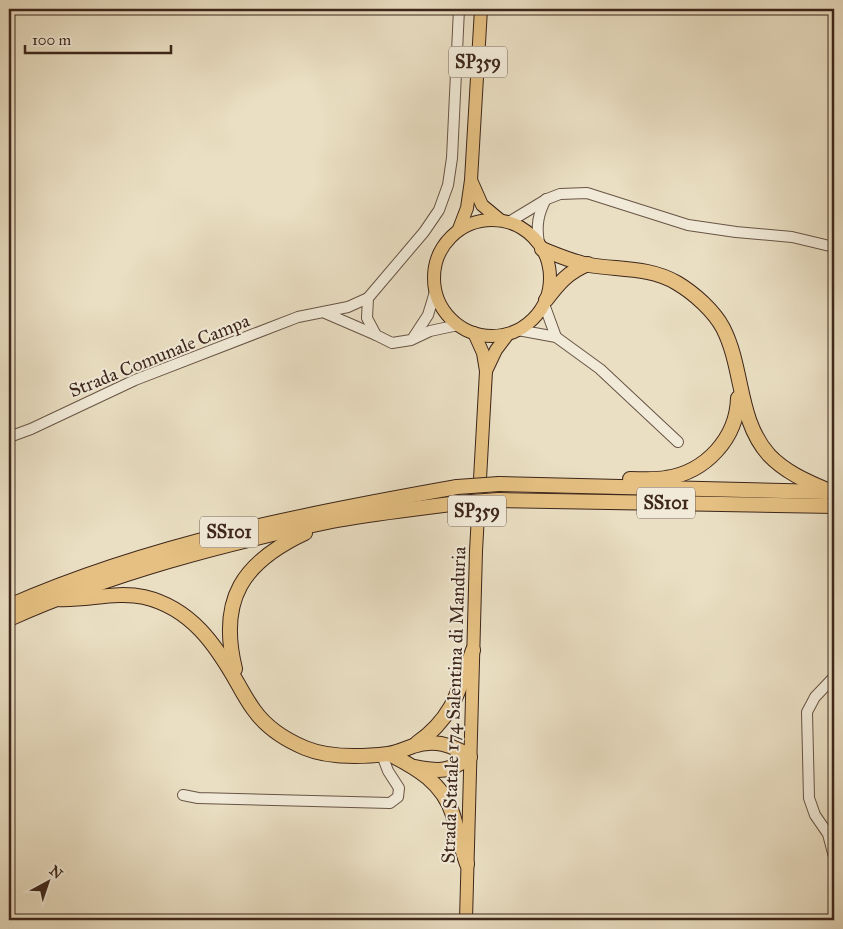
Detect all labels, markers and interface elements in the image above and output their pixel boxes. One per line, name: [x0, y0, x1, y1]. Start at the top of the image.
scale bar: [25, 22, 171, 54]
text: 100 m: [32, 31, 72, 49]
road number: SP359: [449, 46, 507, 78]
street label: Strada Comunale Campa: [65, 308, 254, 402]
road number: SS101: [637, 488, 695, 518]
road number: SP359: [448, 496, 506, 526]
road number: SS101: [200, 516, 258, 548]
street label: Strada Statale 174 Salentina di Manduria: [436, 545, 471, 864]
north arrow: [22, 856, 72, 906]
text: N: [46, 862, 66, 883]

